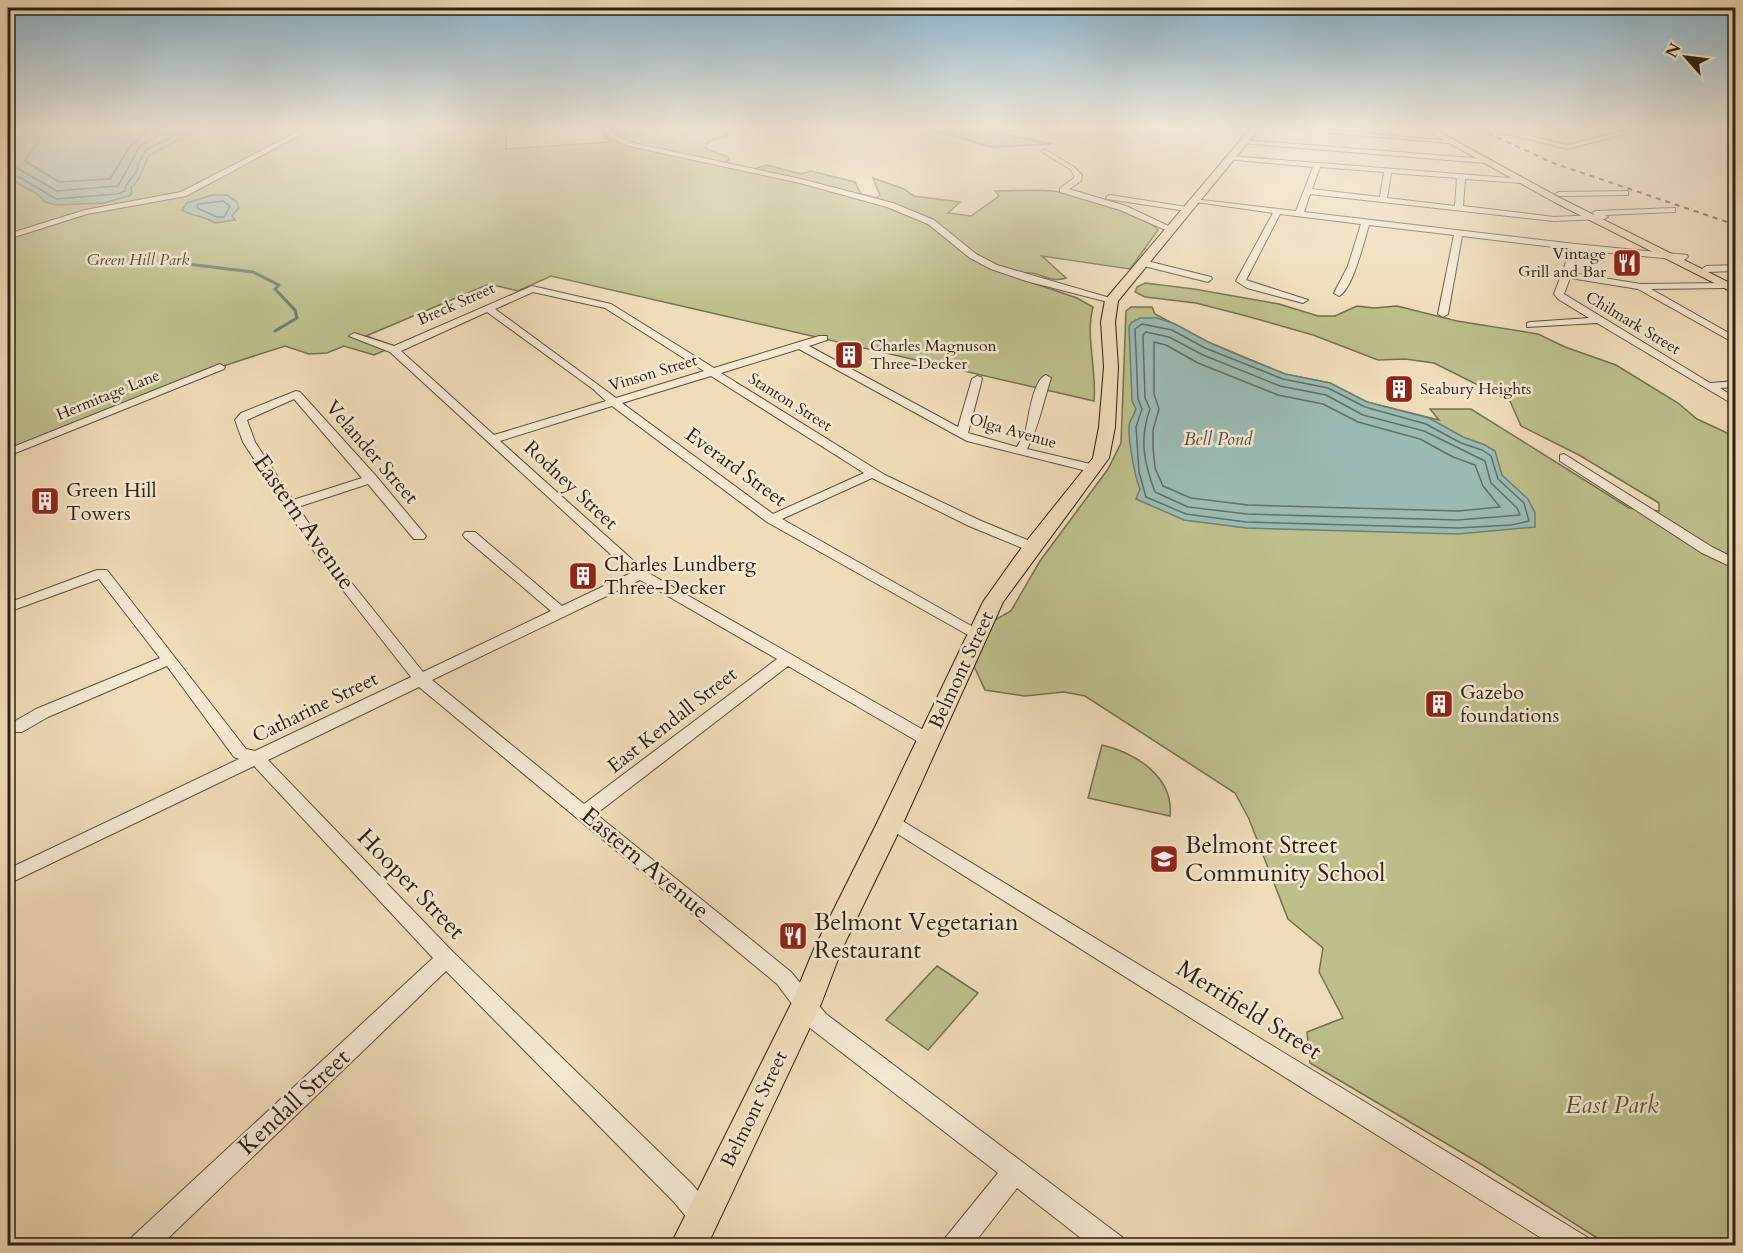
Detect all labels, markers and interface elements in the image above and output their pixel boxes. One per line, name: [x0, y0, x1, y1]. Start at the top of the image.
north arrow: [1656, 27, 1716, 87]
text: N: [1661, 39, 1687, 62]
place label: Vintage Grill and Bar: [1518, 243, 1606, 283]
restaurant icon: Vintage Grill and Bar: [1611, 247, 1643, 279]
park label: Green Hill Park: [87, 249, 189, 271]
street label: Breck Street: [414, 277, 498, 331]
street label: Chilmark Street: [1581, 286, 1685, 360]
place label: Charles Magnuson Three-Decker: [870, 335, 997, 375]
building icon: Charles Magnuson Three-Decker: [833, 339, 865, 371]
street label: Vinson Street: [606, 349, 700, 397]
street label: Hermitage Lane: [53, 364, 163, 426]
street label: Stanton Street: [744, 368, 836, 436]
building icon: Seabury Heights: [1383, 373, 1415, 405]
place label: Seabury Heights: [1420, 378, 1531, 400]
street label: Velander Street: [319, 394, 425, 510]
street label: Olga Avenue: [967, 408, 1059, 454]
street label: Everard Street: [680, 421, 793, 513]
water label: Bell Pond: [1184, 427, 1254, 452]
street label: Rodney Street: [518, 434, 625, 536]
street label: Eastern Avenue: [245, 448, 363, 596]
place label: Green Hill Towers: [66, 477, 157, 527]
building icon: Green Hill Towers: [29, 485, 61, 517]
place label: Charles Lundberg Three-Decker: [604, 551, 757, 601]
building icon: Charles Lundberg Three-Decker: [567, 560, 599, 592]
street label: Belmont Street: [922, 606, 1000, 733]
street label: East Kendall Street: [602, 660, 743, 779]
street label: Catharine Street: [248, 665, 383, 749]
place label: Gazebo foundations: [1460, 679, 1559, 729]
building icon: Gazebo foundations: [1423, 688, 1455, 720]
street label: Eastern Avenue: [574, 799, 716, 927]
street label: Hooper Street: [350, 821, 473, 947]
place label: Belmont Street Community School: [1185, 829, 1385, 890]
school or university icon: Belmont Street Community School: [1148, 843, 1180, 875]
place label: Belmont Vegetarian Restaurant: [814, 906, 1019, 967]
restaurant icon: Belmont Vegetarian Restaurant: [777, 920, 809, 952]
street label: Merrifield Street: [1170, 952, 1328, 1068]
street label: Kendall Street: [231, 1041, 357, 1162]
street label: Belmont Street: [714, 1046, 794, 1172]
park label: East Park: [1565, 1089, 1659, 1122]

